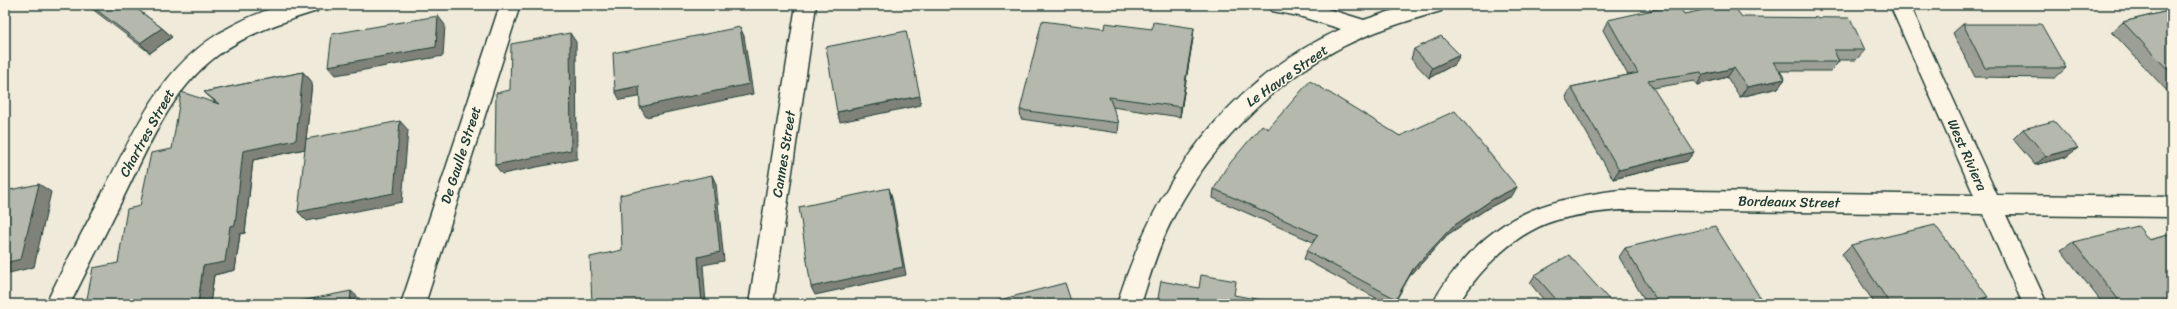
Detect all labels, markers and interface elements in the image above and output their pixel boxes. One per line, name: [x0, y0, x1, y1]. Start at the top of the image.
street label: Le Havre Street: [1240, 38, 1334, 114]
street label: Chartres Street: [112, 84, 182, 182]
street label: De Gaulle Street: [433, 103, 489, 207]
street label: Cannes Street: [765, 107, 803, 199]
street label: West Riviera: [1940, 115, 1994, 196]
street label: Bordeaux Street: [1738, 189, 1841, 215]

